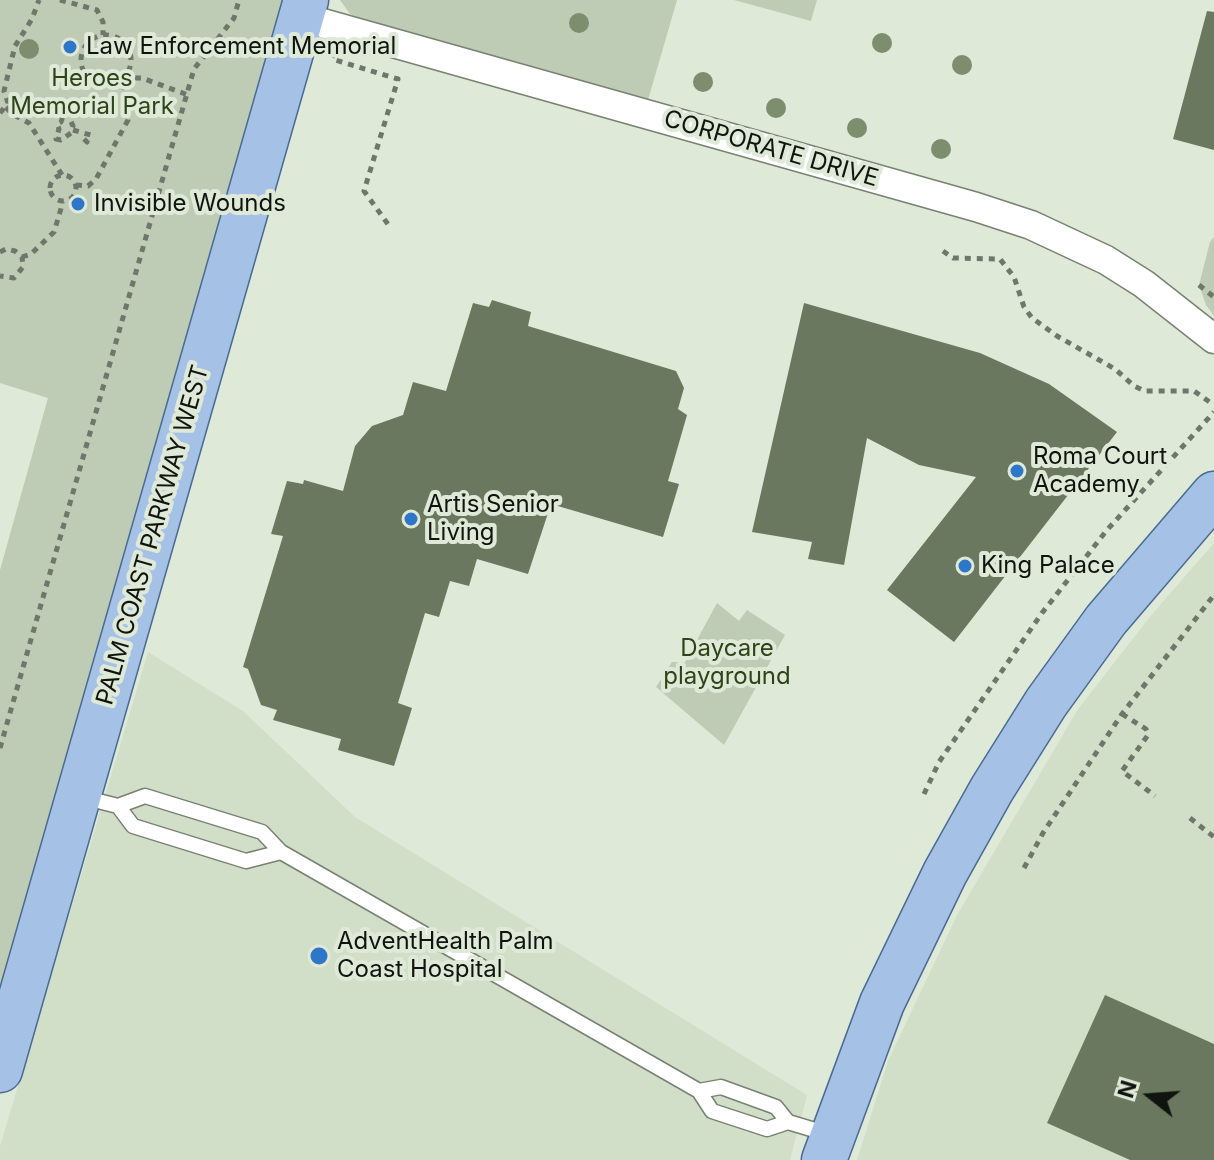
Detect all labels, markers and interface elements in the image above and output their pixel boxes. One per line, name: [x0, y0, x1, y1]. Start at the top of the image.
place label: Law Enforcement Memorial: [86, 33, 396, 61]
marker: Law Enforcement Memorial: [61, 38, 79, 56]
park label: Heroes Memorial Park: [10, 65, 174, 121]
street label: CORPORATE DRIVE: [660, 105, 882, 193]
place label: Invisible Wounds: [94, 190, 286, 218]
marker: Invisible Wounds: [69, 195, 87, 213]
street label: PALM COAST PARKWAY WEST: [91, 362, 215, 708]
place label: Roma Court Academy: [1033, 443, 1167, 499]
marker: Roma Court Academy: [1008, 462, 1026, 480]
place label: Artis Senior Living: [427, 491, 559, 547]
marker: Artis Senior Living: [402, 510, 420, 528]
place label: King Palace: [981, 552, 1115, 580]
marker: King Palace: [956, 557, 974, 575]
park label: Daycare playground: [663, 635, 791, 691]
place label: AdventHealth Palm Coast Hospital: [337, 928, 554, 984]
marker: AdventHealth Palm Coast Hospital: [308, 945, 330, 967]
north arrow: [1110, 1056, 1190, 1136]
text: N: [1112, 1077, 1142, 1101]

